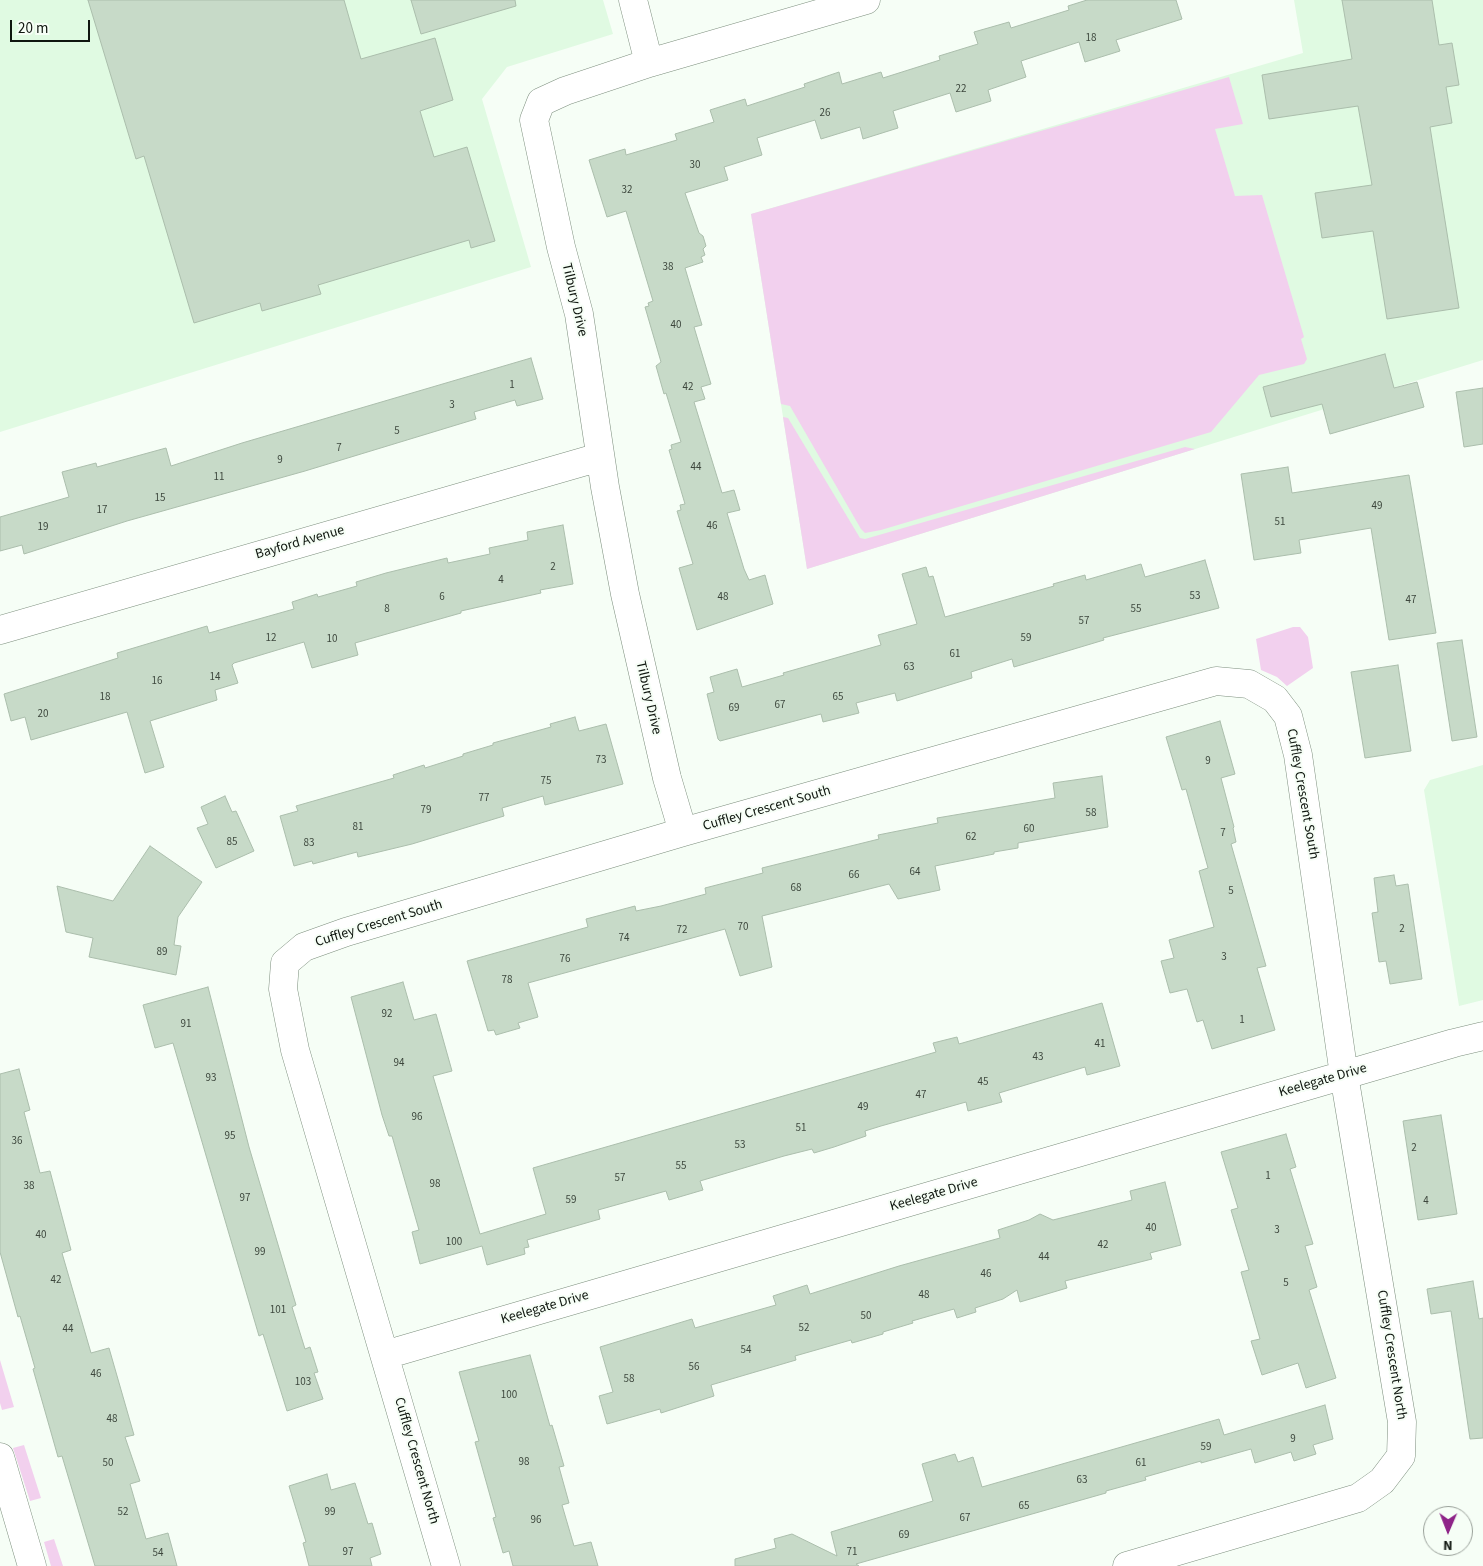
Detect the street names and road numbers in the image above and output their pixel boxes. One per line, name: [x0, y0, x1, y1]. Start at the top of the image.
street label: Tilbury Drive: [557, 262, 591, 338]
street label: Bayford Avenue: [254, 522, 346, 564]
street label: Tilbury Drive: [631, 660, 665, 736]
street label: Cuffley Crescent South: [1282, 727, 1322, 861]
street label: Cuffley Crescent South: [701, 783, 833, 835]
street label: Cuffley Crescent South: [313, 897, 445, 951]
street label: Keelegate Drive: [1277, 1060, 1369, 1102]
street label: Keelegate Drive: [888, 1174, 980, 1216]
street label: Keelegate Drive: [499, 1287, 591, 1329]
street label: Cuffley Crescent North: [1372, 1289, 1410, 1421]
street label: Cuffley Crescent North: [390, 1396, 442, 1526]

